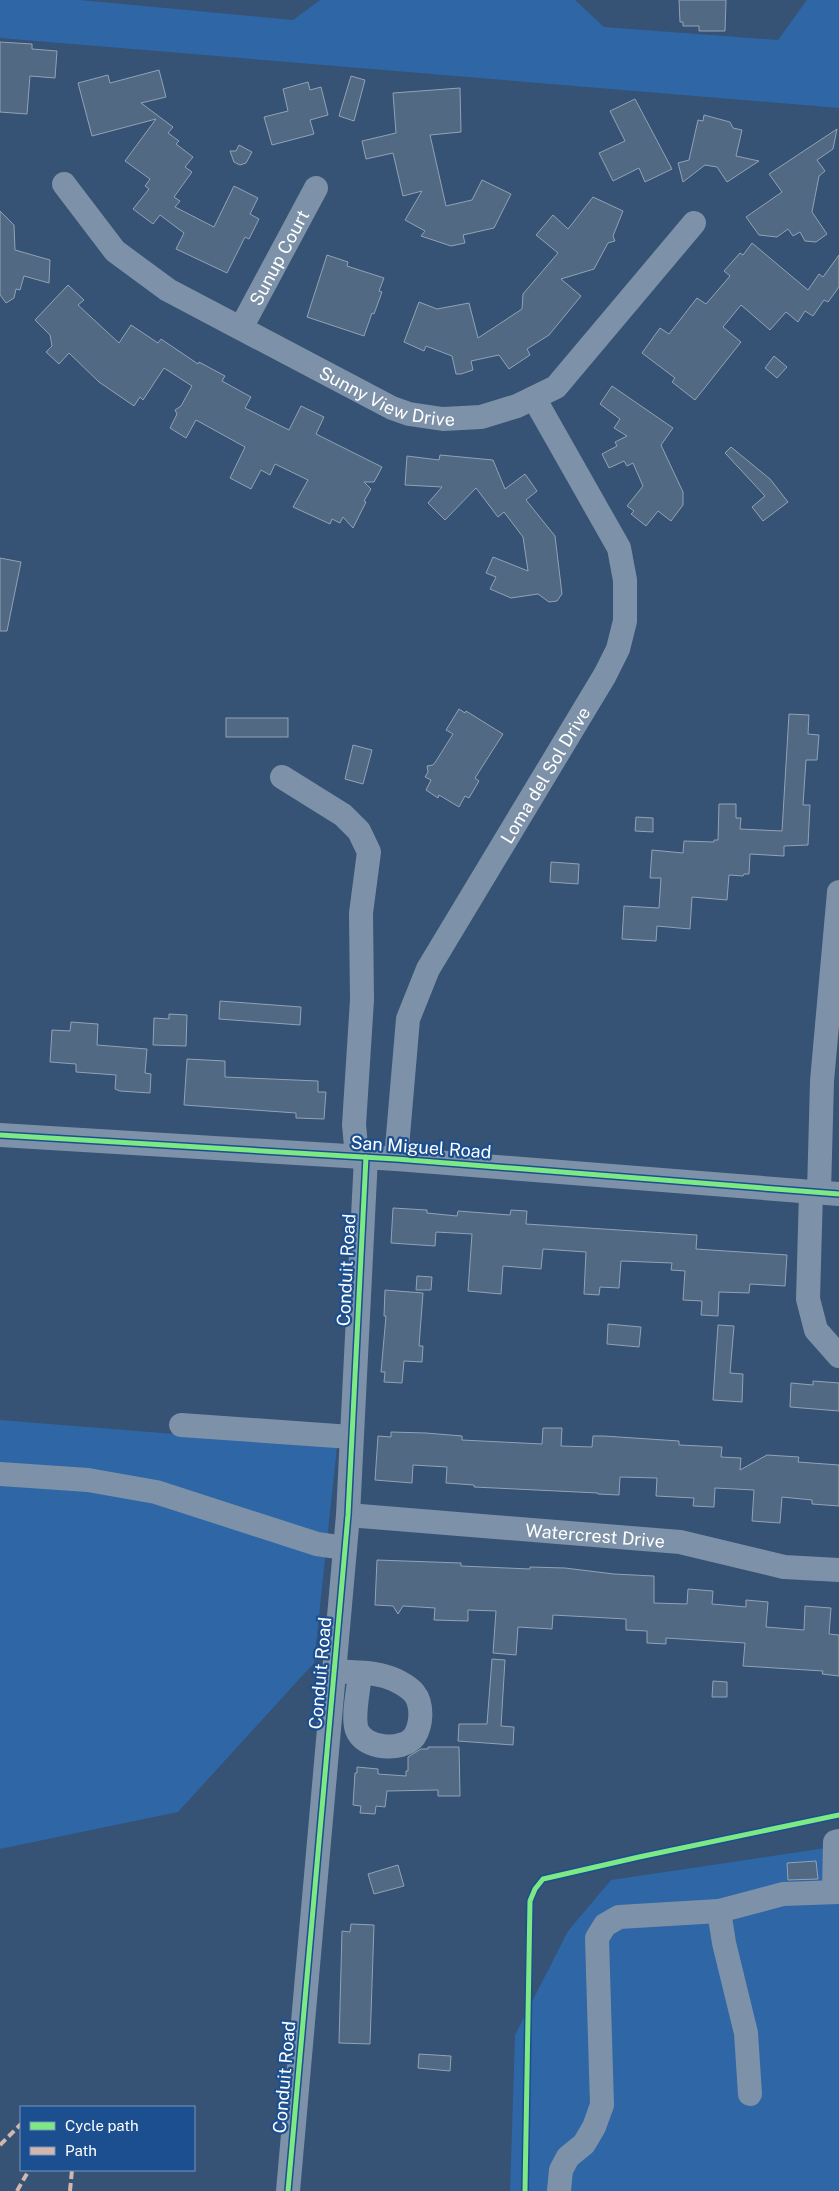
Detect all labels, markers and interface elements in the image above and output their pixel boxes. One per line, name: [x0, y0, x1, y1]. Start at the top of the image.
street label: Sunup Court: [245, 206, 313, 309]
street label: Sunny View Drive: [316, 361, 455, 430]
street label: Loma del Sol Drive: [496, 703, 594, 847]
street label: San Miguel Road: [350, 1132, 492, 1162]
street label: Conduit Road: [333, 1213, 359, 1327]
street label: Watercrest Drive: [525, 1519, 666, 1551]
street label: Conduit Road: [305, 1616, 335, 1730]
street label: Conduit Road: [269, 2020, 299, 2134]
legend: [20, 2106, 195, 2171]
text: Cycle path: [65, 2117, 139, 2134]
text: Path: [65, 2142, 97, 2159]

